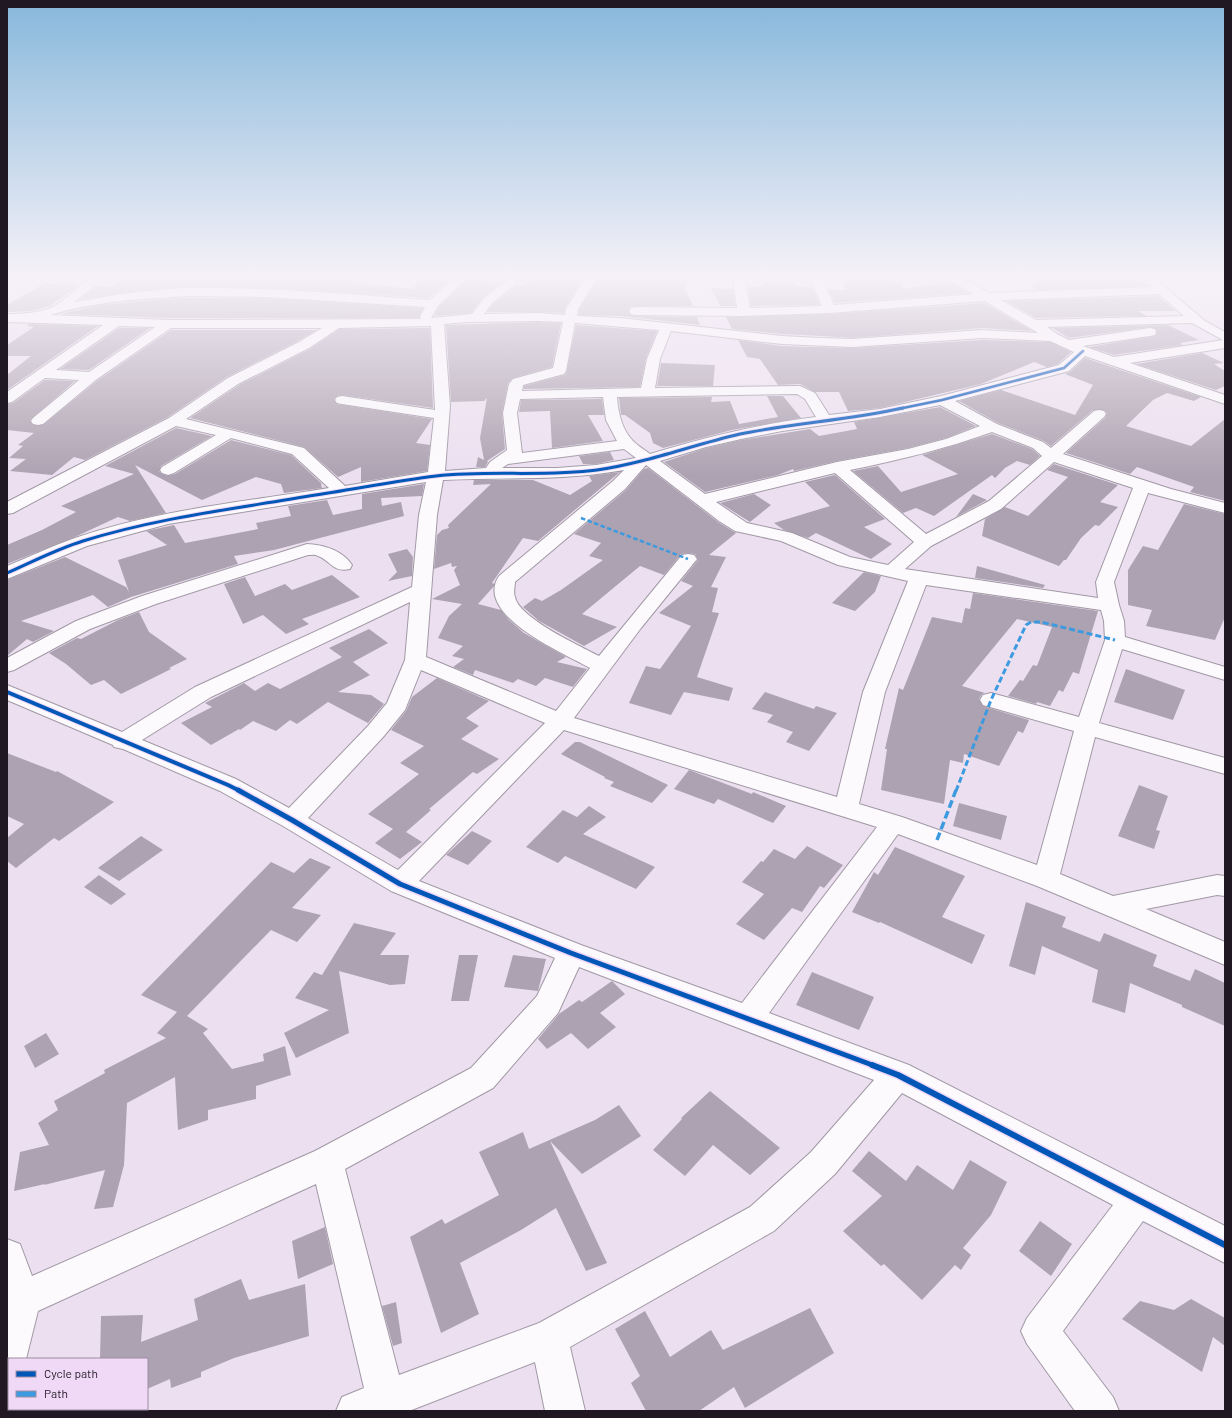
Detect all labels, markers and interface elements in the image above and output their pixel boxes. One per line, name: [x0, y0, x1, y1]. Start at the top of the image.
legend: [8, 1358, 148, 1410]
text: Cycle path: [44, 1366, 98, 1380]
text: Path: [44, 1386, 68, 1400]

